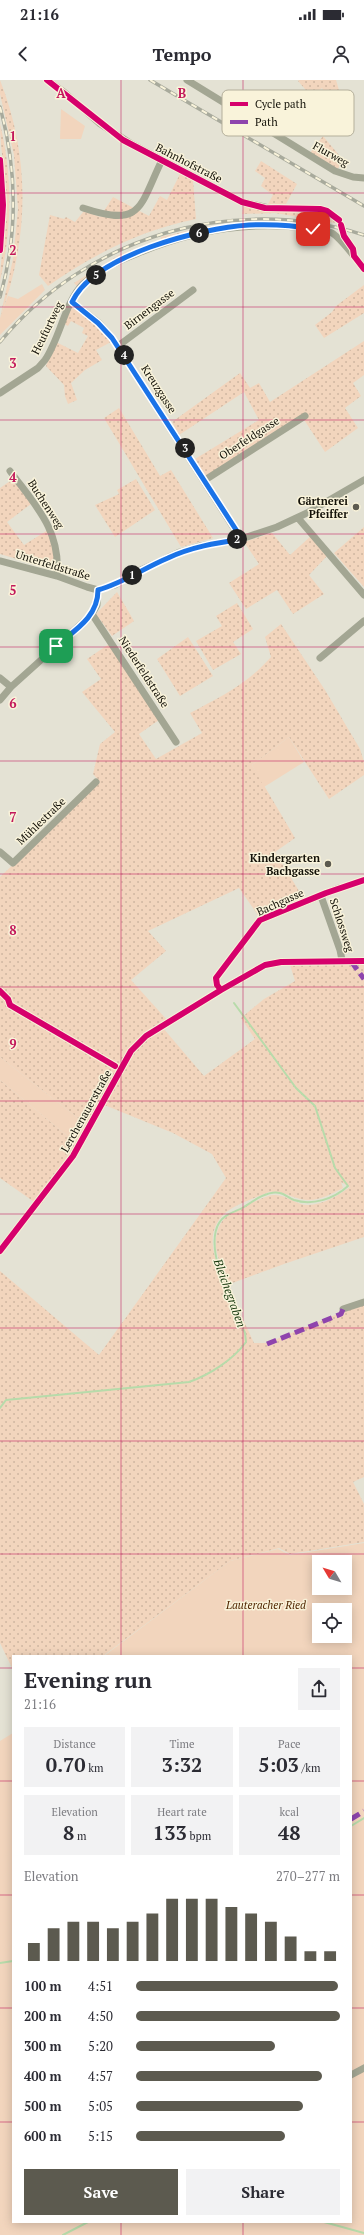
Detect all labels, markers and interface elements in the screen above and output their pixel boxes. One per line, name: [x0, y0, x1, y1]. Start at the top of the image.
text: 21:16: [20, 4, 59, 24]
text: Tempo: [153, 42, 211, 66]
icon: back: [12, 43, 34, 65]
icon: person: [330, 43, 352, 65]
text: A: [56, 84, 66, 102]
text: B: [178, 84, 186, 102]
legend: [222, 90, 354, 136]
text: Cycle path: [255, 97, 307, 111]
text: Path: [255, 115, 278, 129]
text: 1: [9, 127, 17, 145]
street label: Flurweg: [310, 138, 352, 170]
street label: Bahnhofstraße: [153, 140, 225, 186]
pin: [296, 212, 330, 246]
icon: check: [302, 218, 324, 240]
pin: 6: [189, 223, 209, 243]
text: 6: [196, 226, 202, 240]
text: 2: [9, 241, 17, 259]
pin: 5: [86, 265, 106, 285]
text: 5: [93, 268, 99, 282]
street label: Birnengasse: [121, 285, 177, 332]
street label: Heufurtweg: [28, 299, 66, 357]
pin: 4: [114, 345, 134, 365]
text: 4: [121, 348, 127, 362]
text: 3: [9, 354, 17, 372]
street label: Kreuzgasse: [138, 362, 180, 416]
street label: Oberfeldgasse: [216, 413, 282, 463]
pin: 3: [175, 438, 195, 458]
text: 3: [182, 441, 188, 455]
text: 4: [9, 468, 17, 486]
street label: Buchenweg: [25, 477, 67, 531]
place label: Gärtnerei Pfeiffer: [298, 494, 348, 521]
marker: Gärtnerei Pfeiffer: [351, 502, 361, 512]
pin: 2: [227, 529, 247, 549]
text: 2: [234, 532, 240, 546]
street label: Unterfeldstraße: [14, 547, 93, 583]
pin: 1: [122, 565, 142, 585]
text: 1: [129, 568, 135, 582]
text: 5: [9, 581, 17, 599]
pin: [39, 629, 73, 663]
street label: Niederfeldstraße: [116, 634, 173, 711]
icon: arrive: [45, 635, 67, 657]
text: 6: [9, 694, 17, 712]
street label: Mühlestraße: [14, 794, 69, 848]
text: 7: [9, 808, 17, 826]
place label: Kindergarten Bachgasse: [250, 851, 320, 878]
marker: Kindergarten Bachgasse: [323, 859, 333, 869]
street label: Bachgasse: [254, 885, 306, 919]
street label: Schlossweg: [327, 896, 357, 954]
text: 8: [9, 921, 17, 939]
text: 9: [9, 1035, 17, 1053]
street label: Lerchenauerstraße: [58, 1067, 115, 1155]
water label: Bleichegraben: [210, 1256, 249, 1329]
north arrow: [312, 1555, 352, 1595]
map controls: [312, 1555, 352, 1643]
park label: Lauteracher Ried: [225, 1598, 306, 1612]
button: locate: [312, 1603, 352, 1643]
text: Evening run: [24, 1665, 152, 1694]
button: share: [298, 1668, 340, 1710]
text: 21:16: [24, 1695, 56, 1713]
text: Distance: [53, 1737, 96, 1751]
text: Time: [169, 1737, 195, 1751]
text: Pace: [278, 1737, 301, 1751]
text: 0.70: [46, 1751, 86, 1778]
text: 3:32: [162, 1751, 202, 1778]
text: 5:03: [258, 1751, 299, 1778]
text: km: [86, 1761, 104, 1775]
text: /km: [299, 1761, 321, 1775]
text: Elevation: [52, 1805, 98, 1819]
text: Heart rate: [157, 1805, 207, 1819]
text: kcal: [280, 1805, 299, 1819]
text: 8: [63, 1819, 74, 1846]
text: 133: [153, 1819, 187, 1846]
text: 48: [278, 1819, 301, 1846]
text: m: [74, 1829, 86, 1843]
text: bpm: [187, 1829, 211, 1843]
text: Elevation: [24, 1867, 79, 1885]
text: 270–277 m: [276, 1867, 340, 1885]
text: 100 m: [24, 1977, 62, 1995]
text: 4:51: [88, 1977, 113, 1995]
text: 200 m: [24, 2007, 62, 2025]
text: 4:50: [88, 2007, 113, 2025]
text: 300 m: [24, 2037, 62, 2055]
text: 5:20: [88, 2037, 113, 2055]
text: 400 m: [24, 2067, 62, 2085]
text: 4:57: [88, 2067, 113, 2085]
text: 500 m: [24, 2097, 62, 2115]
text: 5:05: [88, 2097, 113, 2115]
text: 600 m: [24, 2127, 62, 2145]
text: 5:15: [88, 2127, 113, 2145]
button: Save: [24, 2169, 178, 2215]
button: Share: [186, 2169, 340, 2215]

